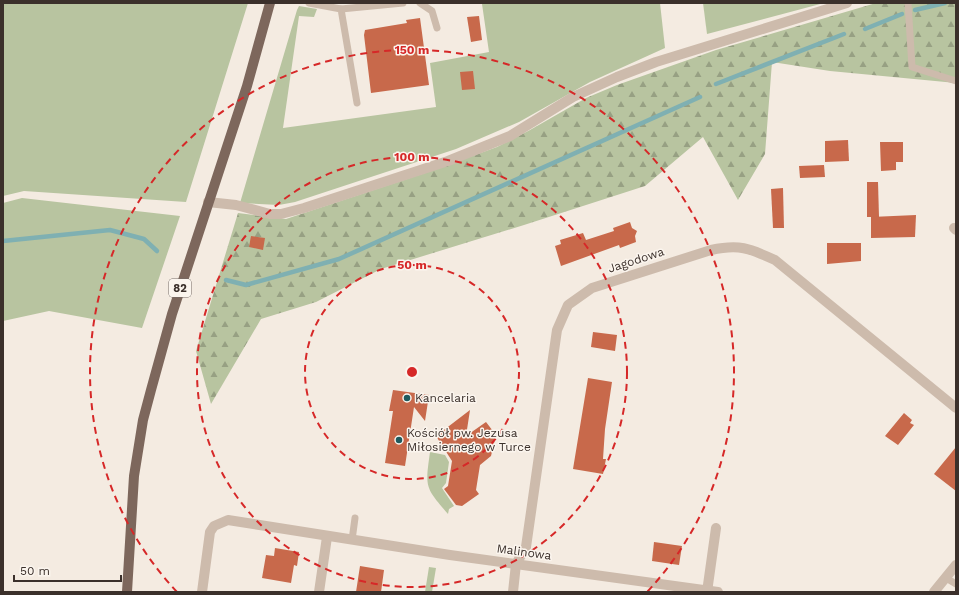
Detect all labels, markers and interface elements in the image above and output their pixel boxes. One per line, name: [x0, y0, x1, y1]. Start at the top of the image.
text: 150 m: [395, 43, 429, 57]
text: 100 m: [394, 150, 430, 164]
street label: Jagodowa: [606, 244, 666, 276]
text: 50 m: [397, 258, 427, 272]
road number: 82: [169, 279, 191, 297]
centre of rings: [405, 365, 419, 379]
place label: Kancelaria: [415, 391, 476, 405]
marker: Kancelaria: [402, 393, 412, 403]
place label: Kościół pw. Jezusa Miłosiernego w Turce: [407, 426, 531, 454]
marker: Kościół pw. Jezusa Miłosiernego w Turce: [394, 435, 404, 445]
street label: Malinowa: [496, 541, 552, 563]
scale bar: [14, 557, 121, 583]
text: 50 m: [20, 564, 50, 578]

